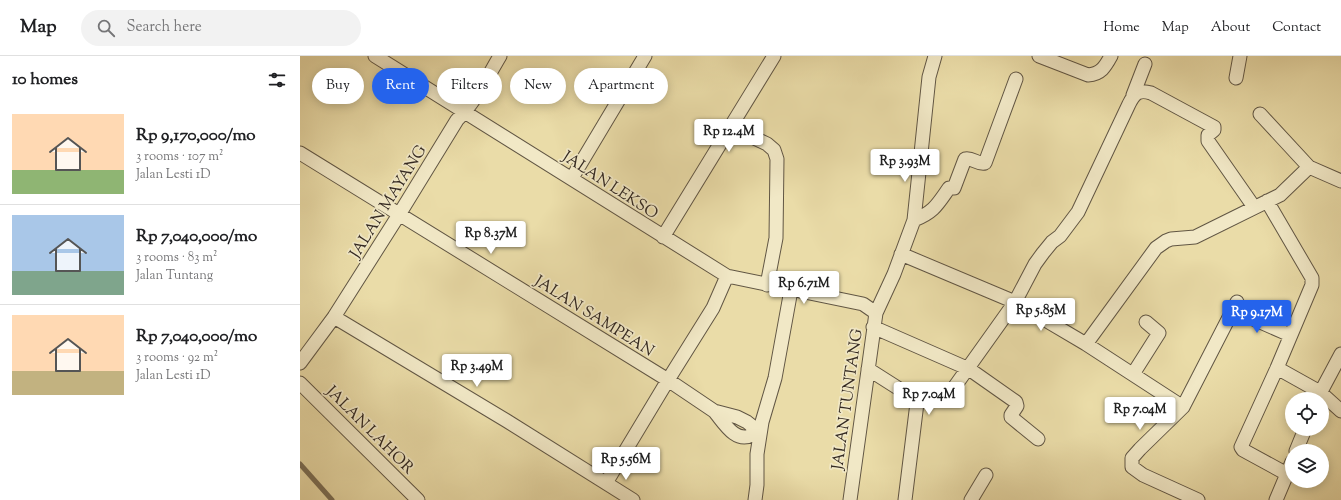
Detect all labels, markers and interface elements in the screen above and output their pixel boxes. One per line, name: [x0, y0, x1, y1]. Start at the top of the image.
search box: [81, 10, 361, 46]
text: Map: [20, 14, 57, 41]
icon: search: [95, 17, 117, 39]
text: Search here: [127, 17, 202, 38]
text: Home: [1103, 18, 1140, 38]
text: Map: [1162, 18, 1189, 38]
text: About: [1211, 18, 1250, 38]
text: Contact: [1272, 18, 1321, 38]
text: 10 homes: [12, 68, 78, 92]
chip: Buy: [312, 68, 364, 104]
chip: Rent: [372, 68, 429, 104]
chip: Filters: [437, 68, 502, 104]
chip: New: [510, 68, 566, 104]
chip: Apartment: [574, 68, 668, 104]
icon: filters: [266, 69, 288, 91]
pin: Rp 12.4M: [688, 119, 770, 153]
text: Rp 12.4M: [703, 123, 755, 141]
text: Rp 9,170,000/mo: [136, 124, 256, 148]
icon: home: [44, 130, 92, 178]
street label: JALAN MAYANG: [344, 141, 433, 264]
street label: JALAN LEKSO: [556, 146, 662, 226]
text: 3 rooms · 107 m²: [136, 148, 223, 166]
pin: Rp 3.93M: [864, 149, 946, 183]
text: Rp 3.93M: [880, 153, 930, 171]
text: Jalan Lesti 1D: [136, 166, 210, 184]
pin: Rp 8.37M: [450, 221, 532, 255]
text: Rp 7,040,000/mo: [136, 225, 257, 249]
text: Rp 8.37M: [465, 225, 517, 243]
icon: home: [44, 231, 92, 279]
text: 3 rooms · 83 m²: [136, 249, 217, 267]
text: Jalan Tuntang: [136, 267, 213, 285]
street label: JALAN SAMPEAN: [528, 270, 658, 363]
pin: Rp 6.71M: [763, 271, 845, 305]
text: Rp 6.71M: [778, 275, 830, 293]
pin: Rp 5.85M: [1000, 298, 1082, 332]
pin: Rp 9.17M: [1216, 300, 1298, 334]
text: Rp 5.85M: [1016, 302, 1066, 320]
text: Rp 9.17M: [1231, 304, 1283, 322]
text: Rp 7,040,000/mo: [136, 325, 257, 349]
street label: JALAN TUNTANG: [827, 327, 870, 472]
icon: home: [44, 331, 92, 379]
text: 3 rooms · 92 m²: [136, 349, 218, 367]
pin: Rp 3.49M: [436, 354, 518, 388]
text: Rp 3.49M: [451, 358, 503, 376]
text: Jalan Lesti 1D: [136, 367, 210, 385]
street label: JALAN LAHOR: [319, 381, 419, 481]
pin: Rp 7.04M: [888, 382, 970, 416]
text: Rp 7.04M: [903, 386, 955, 404]
map controls: [1285, 392, 1329, 488]
button: locate: [1285, 392, 1329, 436]
pin: Rp 7.04M: [1099, 397, 1181, 431]
text: Rp 7.04M: [1114, 401, 1166, 419]
button: layers: [1285, 444, 1329, 488]
pin: Rp 5.56M: [585, 447, 667, 481]
text: Rp 5.56M: [601, 451, 651, 469]

